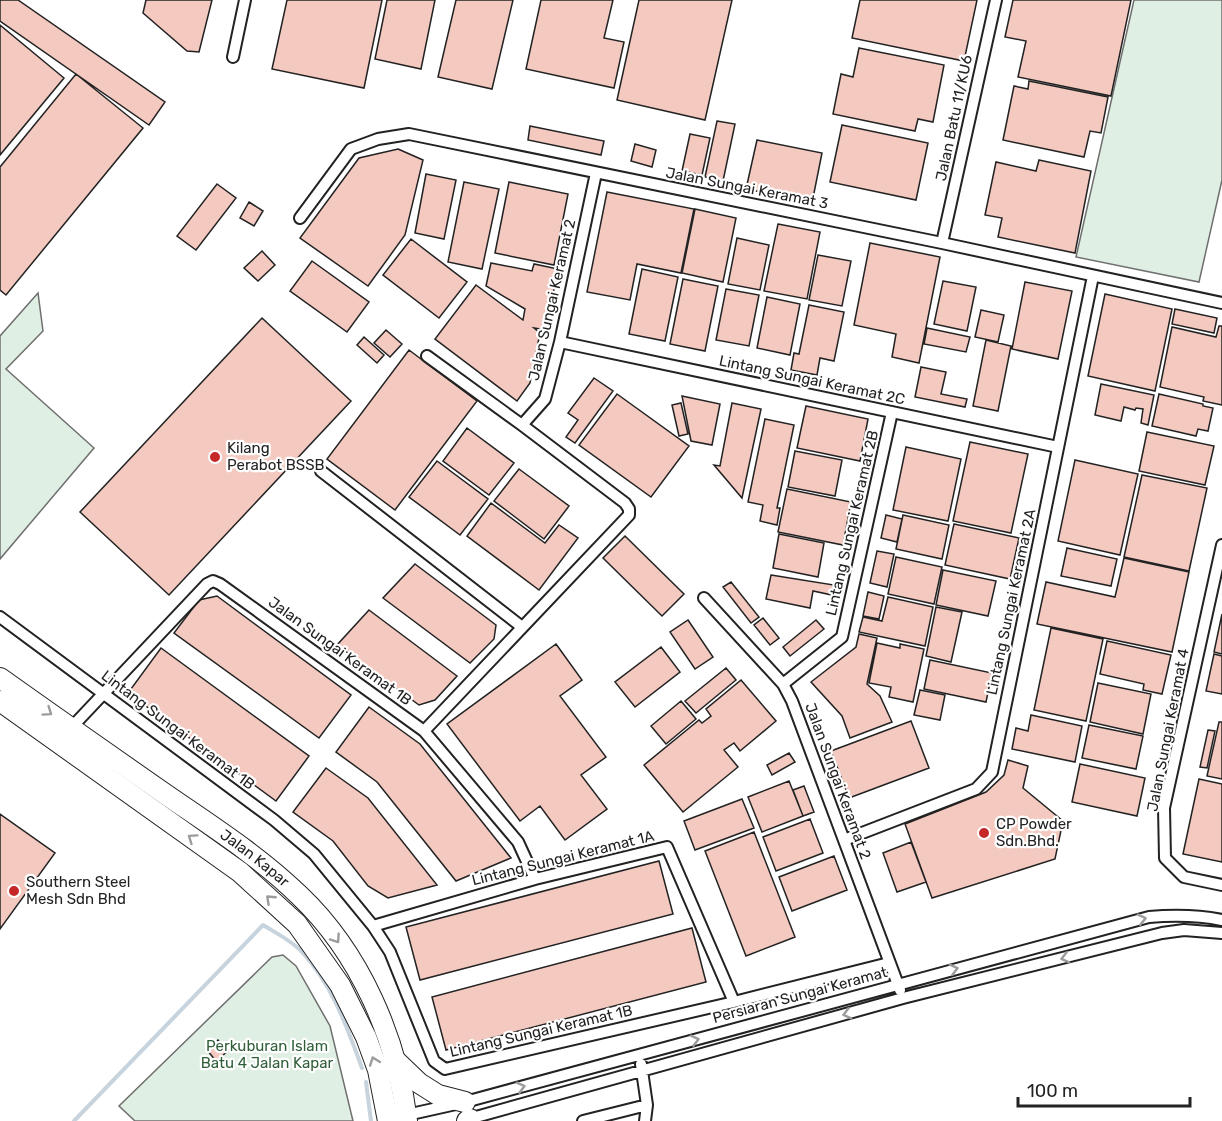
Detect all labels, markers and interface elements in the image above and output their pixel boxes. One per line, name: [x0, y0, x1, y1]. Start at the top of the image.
street label: Jalan Batu 11/KU6: [932, 53, 976, 183]
street label: Jalan Sungai Keramat 3: [664, 163, 830, 213]
street label: Jalan Sungai Keramat 2: [525, 217, 579, 382]
street label: Lintang Sungai Keramat 2C: [717, 351, 907, 409]
street label: Lintang Sungai Keramat 2B: [822, 429, 882, 617]
place label: Kilang Perabot BSSB: [227, 439, 325, 474]
marker: Kilang Perabot BSSB: [208, 450, 222, 464]
street label: Lintang Sungai Keramat 2A: [982, 507, 1040, 697]
street label: Jalan Sungai Keramat 1B: [265, 593, 415, 709]
street label: Jalan Sungai Keramat 4: [1143, 647, 1193, 813]
street label: Lintang Sungai Keramat 1B: [98, 666, 258, 794]
street label: Jalan Sungai Keramat 2: [801, 700, 875, 862]
one-way arrow: [41, 705, 52, 716]
place label: CP Powder Sdn.Bhd.: [996, 815, 1072, 850]
street label: Jalan Kapar: [217, 826, 293, 891]
marker: CP Powder Sdn.Bhd.: [977, 826, 991, 840]
street label: Lintang Sungai Keramat 1A: [470, 827, 656, 889]
one-way arrow: [188, 834, 199, 845]
place label: Southern Steel Mesh Sdn Bhd: [26, 873, 130, 908]
marker: Southern Steel Mesh Sdn Bhd: [7, 884, 21, 898]
one-way arrow: [266, 895, 277, 906]
one-way arrow: [1137, 913, 1147, 926]
one-way arrow: [328, 933, 340, 943]
one-way arrow: [1060, 951, 1070, 964]
street label: Persiaran Sungai Keramat: [711, 963, 889, 1027]
one-way arrow: [948, 964, 959, 976]
street label: Lintang Sungai Keramat 1B: [448, 1001, 634, 1061]
one-way arrow: [842, 1007, 853, 1019]
one-way arrow: [689, 1034, 699, 1047]
park label: Perkuburan Islam Batu 4 Jalan Kapar: [201, 1037, 333, 1072]
one-way arrow: [369, 1056, 382, 1067]
scale bar: [1018, 1070, 1190, 1108]
text: 100 m: [1027, 1080, 1078, 1102]
one-way arrow: [515, 1082, 526, 1094]

